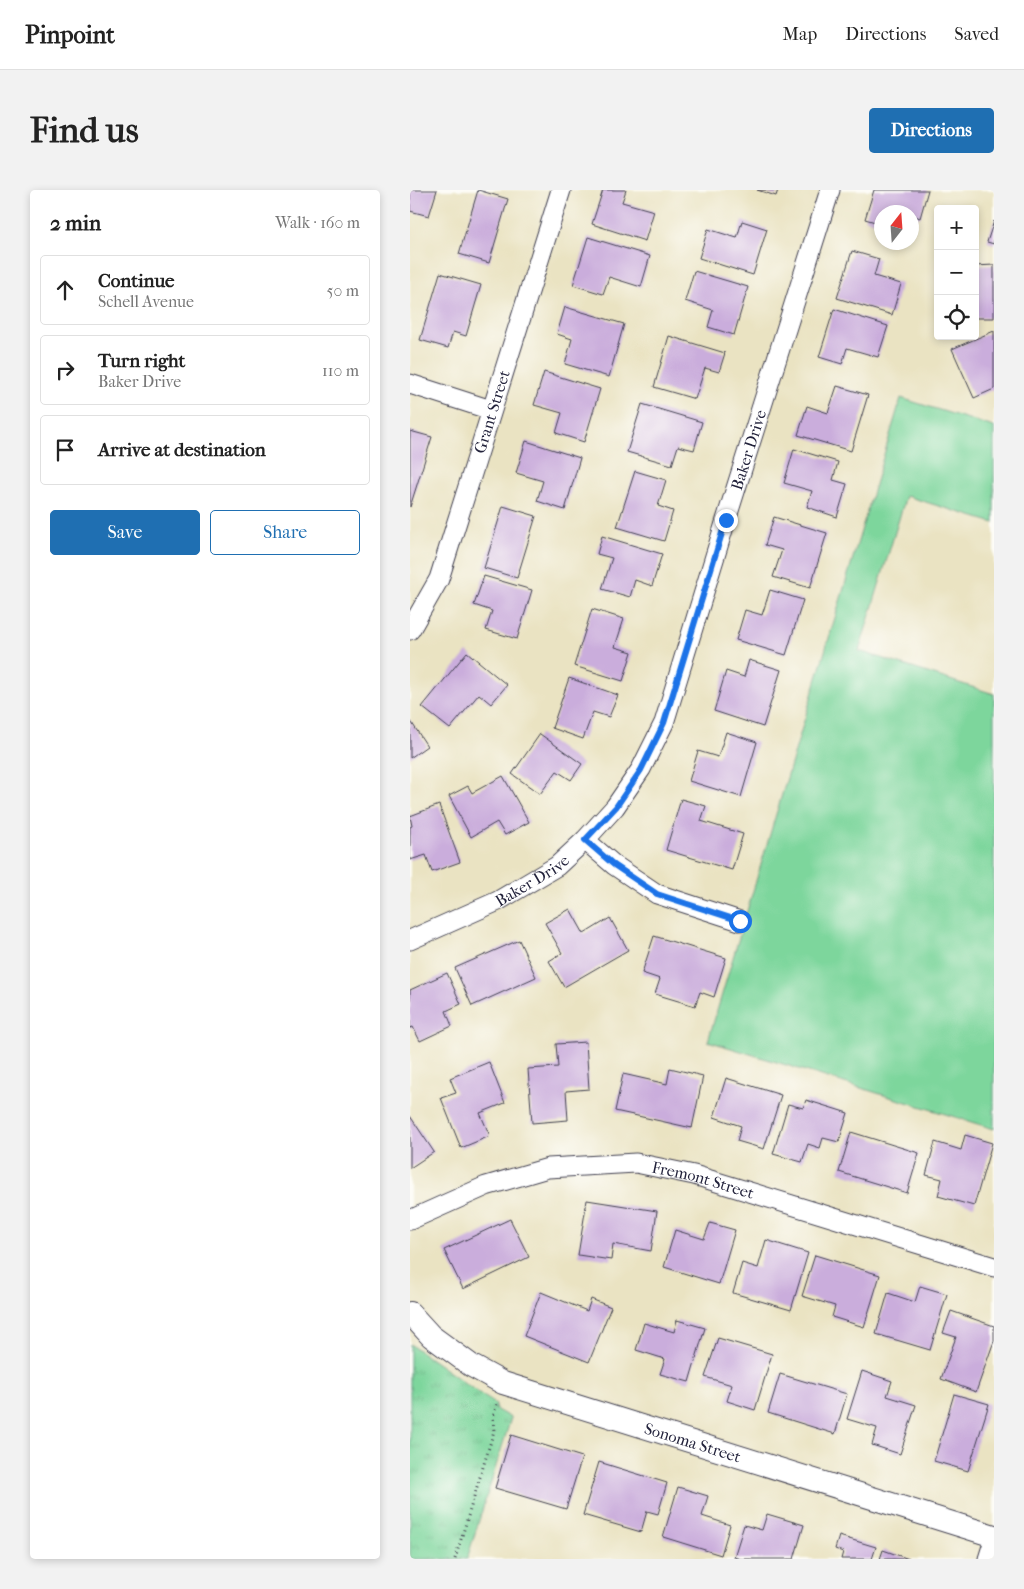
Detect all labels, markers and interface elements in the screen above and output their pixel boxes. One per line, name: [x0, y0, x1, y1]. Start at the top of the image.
text: Pinpoint: [25, 21, 115, 49]
text: Map: [783, 24, 817, 45]
text: Directions: [845, 24, 926, 45]
text: Saved: [954, 24, 999, 45]
button: Directions: [869, 108, 994, 153]
text: Find us: [30, 110, 139, 151]
north arrow: [874, 205, 919, 250]
map controls: [934, 205, 979, 340]
button: +: [934, 205, 979, 250]
text: 2 min: [50, 211, 101, 235]
text: Walk · 160 m: [275, 213, 360, 232]
button: −: [934, 250, 979, 295]
text: Continue: [98, 270, 174, 292]
icon: ahead: [51, 276, 79, 304]
text: 50 m: [327, 281, 359, 300]
text: Schell Avenue: [98, 292, 194, 311]
button: locate: [934, 295, 979, 340]
text: Turn right: [98, 350, 185, 372]
icon: right: [51, 356, 79, 384]
text: 110 m: [322, 361, 359, 380]
street label: Grant Street: [470, 367, 514, 456]
text: Baker Drive: [98, 372, 181, 391]
street label: Baker Drive: [727, 407, 770, 492]
icon: arrive: [51, 436, 79, 464]
text: Arrive at destination: [98, 439, 266, 461]
route end: [715, 509, 738, 532]
button: Save: [50, 510, 200, 555]
button: Share: [210, 510, 360, 555]
street label: Baker Drive: [492, 850, 573, 910]
route start: [729, 910, 752, 933]
street label: Fremont Street: [650, 1157, 757, 1202]
street label: Sonoma Street: [642, 1418, 744, 1466]

